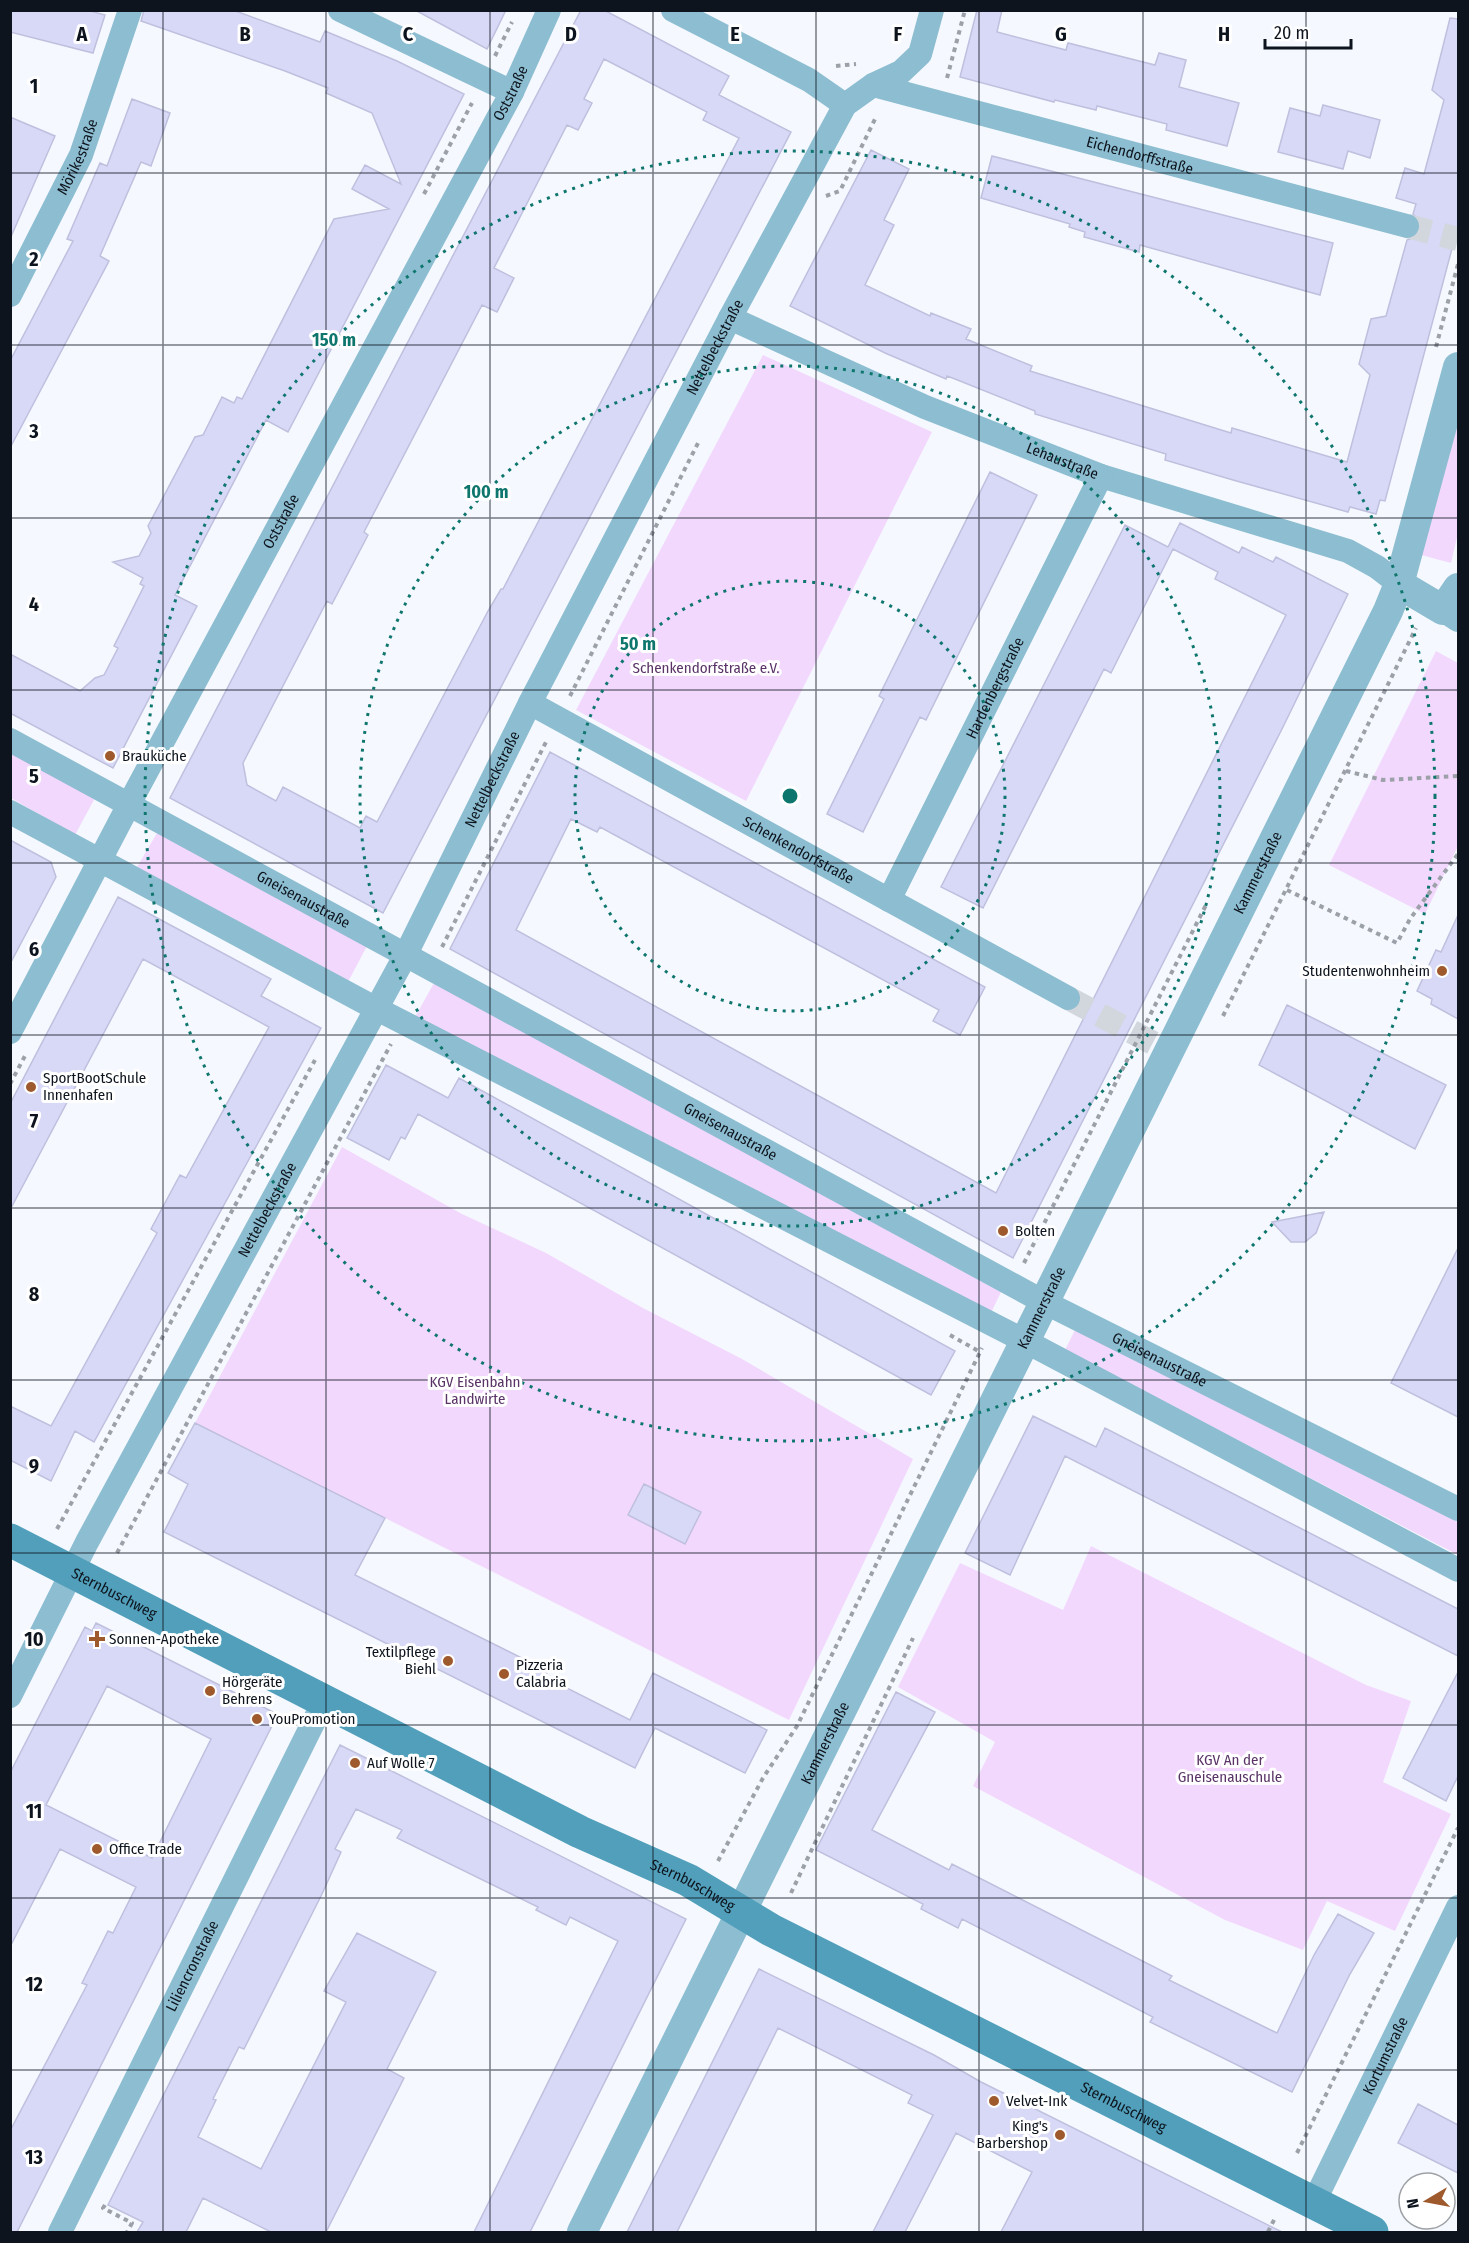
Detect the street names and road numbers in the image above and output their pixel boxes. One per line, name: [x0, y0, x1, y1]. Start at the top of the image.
street label: Oststraße: [489, 63, 532, 124]
street label: Mörikestraße: [53, 117, 102, 198]
street label: Eichendorffstraße: [1085, 133, 1195, 178]
street label: Nettelbeckstraße: [683, 296, 747, 398]
street label: Lenaustraße: [1024, 439, 1101, 483]
street label: Oststraße: [259, 491, 303, 552]
street label: Hardenbergstraße: [962, 634, 1028, 742]
street label: Nettelbeckstraße: [461, 728, 524, 830]
street label: Schenkendorfstraße: [740, 812, 857, 888]
street label: Kammerstraße: [1230, 829, 1286, 917]
street label: Gneisenaustraße: [254, 867, 353, 932]
street label: Gneisenaustraße: [681, 1099, 780, 1164]
street label: Nettelbeckstraße: [234, 1159, 300, 1260]
street label: Kammerstraße: [1013, 1264, 1069, 1352]
street label: Gneisenaustraße: [1109, 1329, 1210, 1391]
street label: Sternbuschweg: [68, 1564, 160, 1623]
street label: Kammerstraße: [797, 1699, 853, 1787]
street label: Sternbuschweg: [647, 1855, 738, 1915]
street label: Liliencronstraße: [162, 1918, 222, 2015]
street label: Kortumstraße: [1359, 2014, 1412, 2097]
street label: Sternbuschweg: [1078, 2078, 1169, 2136]

